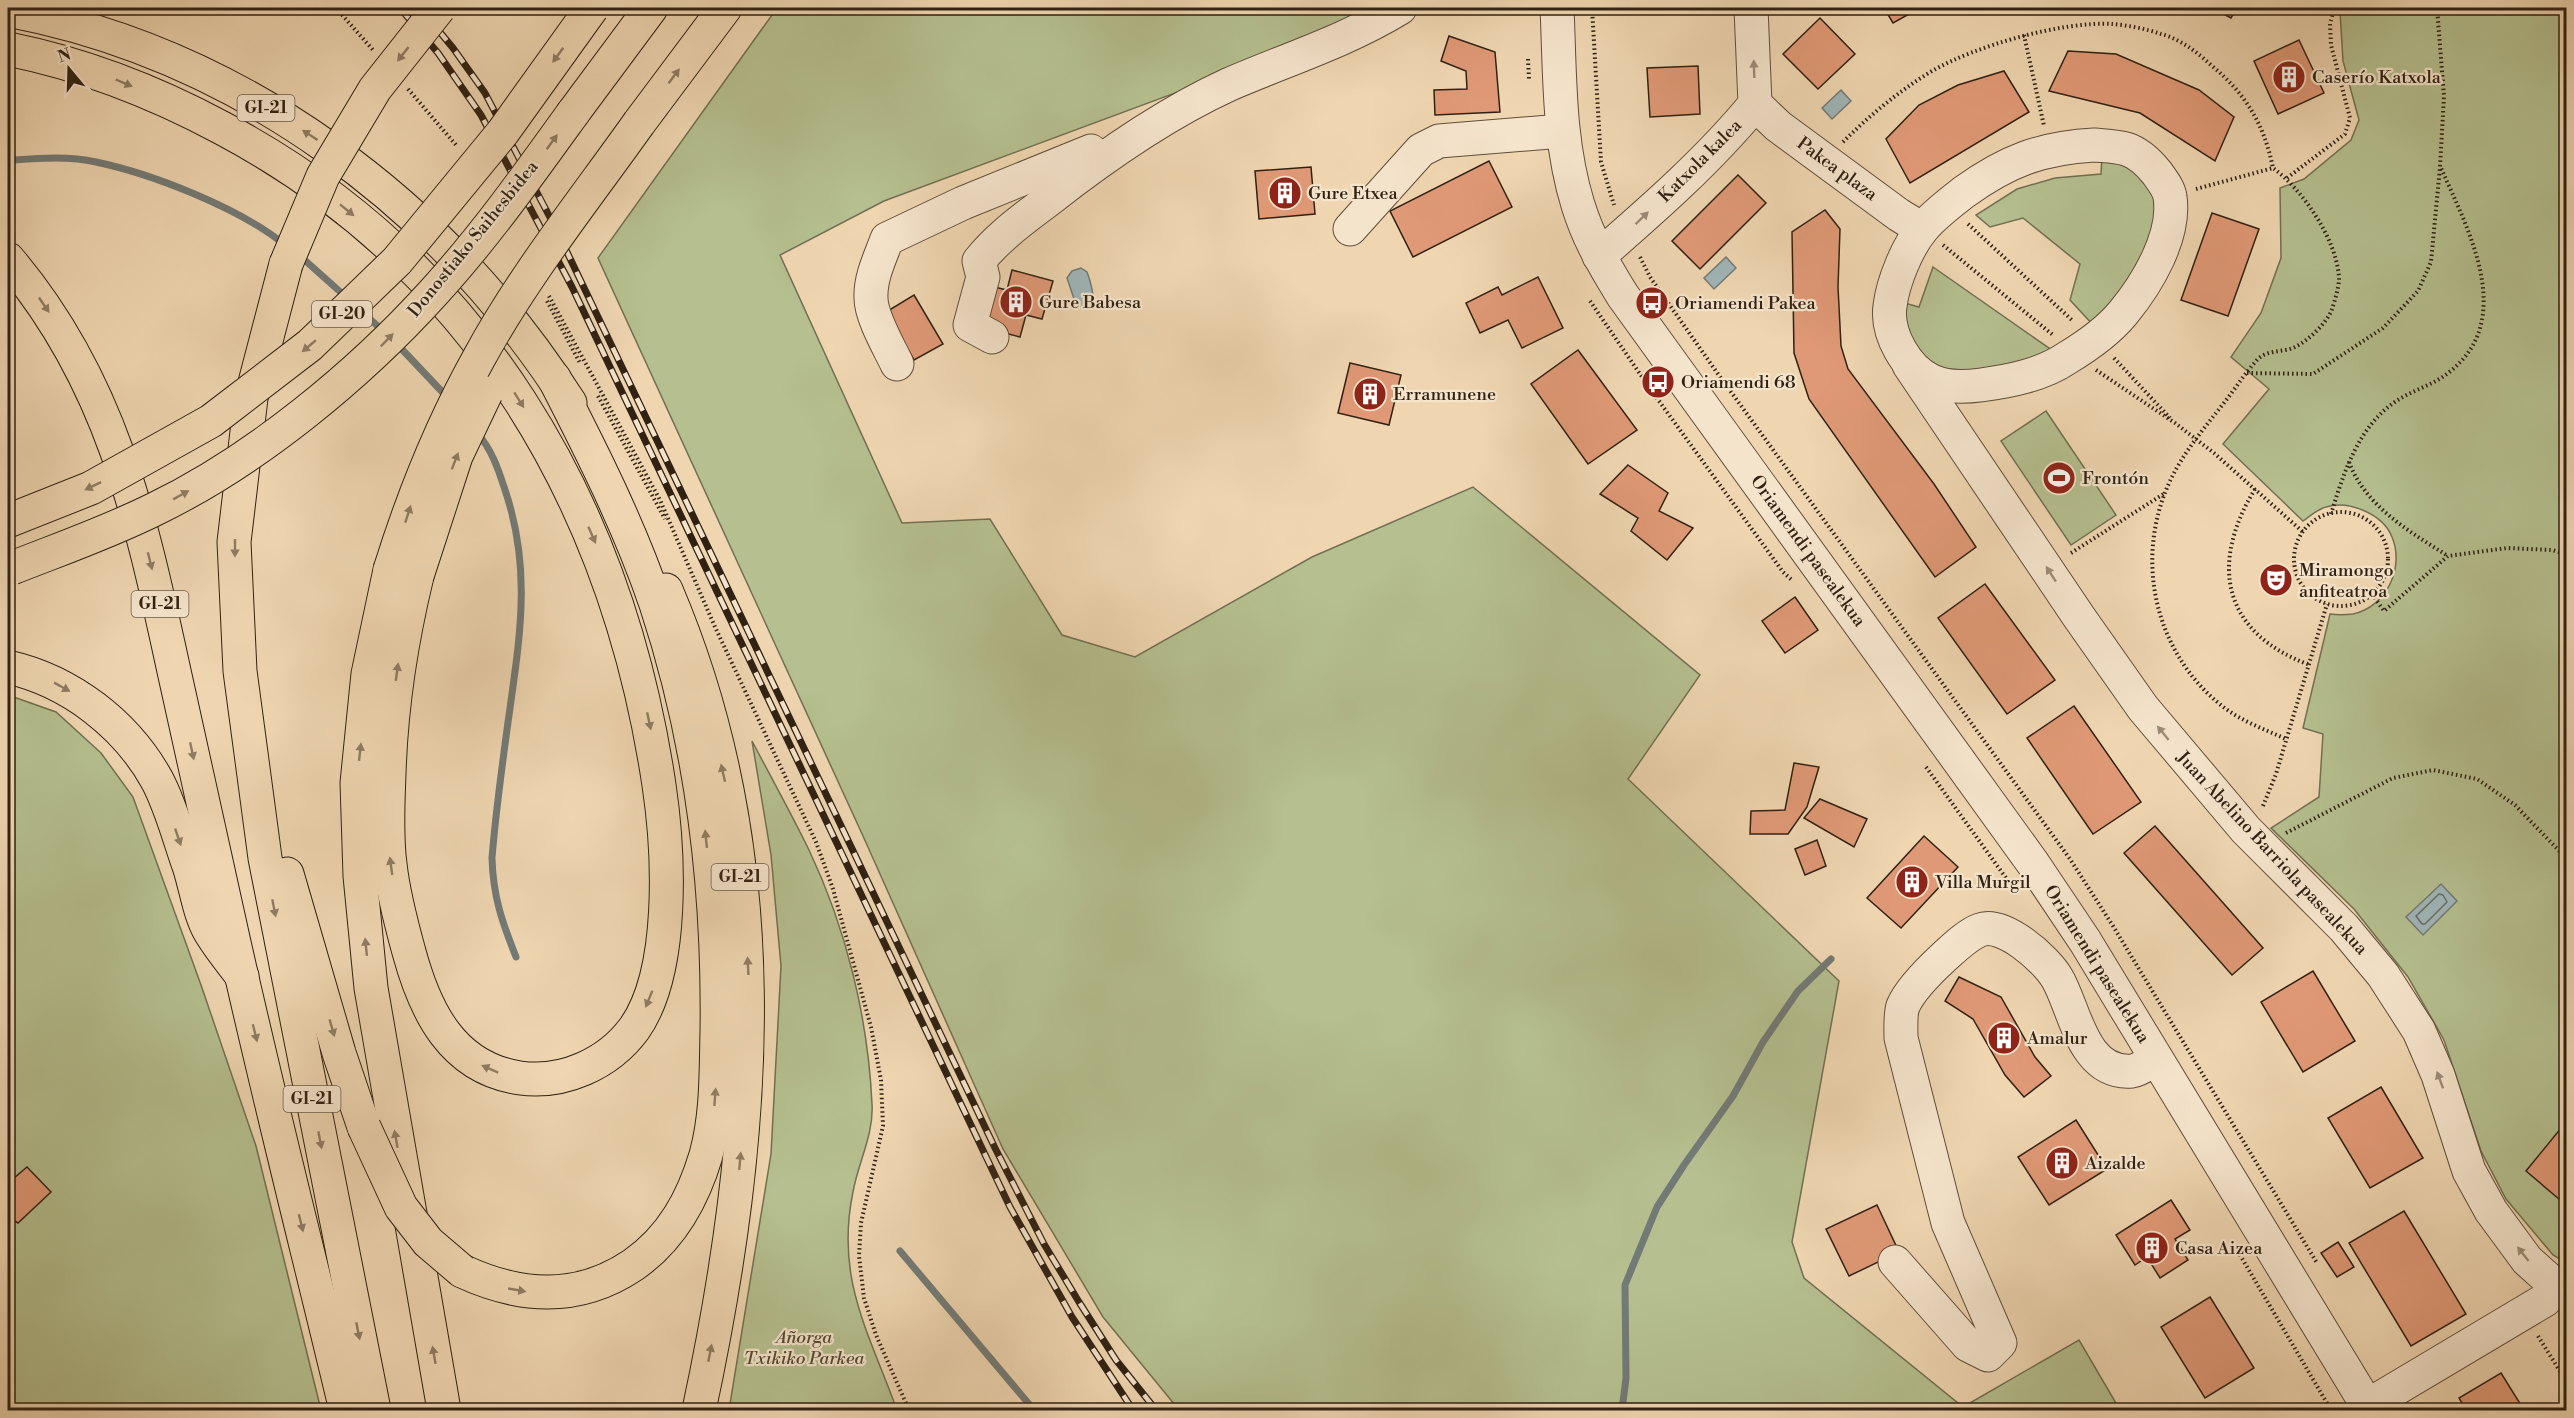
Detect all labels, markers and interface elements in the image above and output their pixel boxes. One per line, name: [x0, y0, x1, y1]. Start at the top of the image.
north arrow: [39, 39, 99, 99]
text: N: [55, 44, 74, 67]
one-way arrow: [397, 45, 409, 61]
one-way arrow: [552, 46, 564, 62]
building icon: Caserío Katxola: [2271, 59, 2307, 95]
one-way arrow: [1749, 60, 1758, 79]
place label: Caserío Katxola: [2312, 66, 2442, 89]
one-way arrow: [668, 68, 680, 84]
one-way arrow: [115, 79, 133, 88]
road number: GI-21: [238, 95, 294, 121]
street label: Katxola kalea: [1653, 114, 1747, 208]
one-way arrow: [302, 129, 318, 140]
street label: Pakea plaza: [1792, 132, 1883, 207]
one-way arrow: [545, 135, 557, 150]
street label: Donostiako Saihesbidea: [403, 155, 544, 322]
building icon: Gure Etxea: [1267, 175, 1303, 211]
place label: Gure Etxea: [1308, 182, 1399, 205]
one-way arrow: [339, 203, 355, 216]
one-way arrow: [1635, 211, 1649, 225]
building icon: Gure Babesa: [998, 284, 1034, 320]
bus stop icon: Oriamendi Pakea: [1634, 285, 1670, 321]
place label: Gure Babesa: [1039, 291, 1142, 314]
place label: Oriamendi Pakea: [1675, 292, 1817, 315]
one-way arrow: [38, 297, 49, 313]
road number: GI-20: [312, 301, 372, 327]
one-way arrow: [380, 333, 394, 348]
one-way arrow: [302, 339, 317, 352]
bus stop icon: Oriamendi 68: [1640, 364, 1676, 400]
place label: Oriamendi 68: [1681, 371, 1796, 394]
building icon: Erramunene: [1352, 376, 1388, 412]
place label: Erramunene: [1393, 383, 1496, 406]
one-way arrow: [514, 392, 525, 408]
one-way arrow: [451, 452, 460, 470]
sports icon: Frontón: [2041, 460, 2077, 496]
place label: Frontón: [2082, 467, 2149, 490]
street label: Oriamendi pasealekua: [1745, 471, 1871, 632]
one-way arrow: [85, 481, 102, 491]
one-way arrow: [173, 490, 190, 500]
one-way arrow: [404, 505, 413, 523]
one-way arrow: [587, 527, 596, 544]
one-way arrow: [230, 539, 240, 558]
one-way arrow: [145, 552, 155, 570]
place label: Miramongo anfiteatroa: [2299, 559, 2394, 603]
theatre icon: Miramongo anfiteatroa: [2258, 562, 2294, 598]
one-way arrow: [2045, 565, 2056, 582]
road number: GI-21: [132, 591, 188, 617]
one-way arrow: [392, 662, 401, 681]
one-way arrow: [54, 682, 70, 693]
one-way arrow: [644, 712, 654, 731]
one-way arrow: [2157, 725, 2170, 741]
one-way arrow: [188, 742, 198, 761]
one-way arrow: [355, 743, 365, 762]
street label: Juan Abelino Barriola pasealekua: [2171, 746, 2373, 960]
one-way arrow: [718, 763, 727, 782]
one-way arrow: [174, 828, 184, 846]
one-way arrow: [701, 830, 711, 849]
one-way arrow: [386, 857, 395, 876]
road number: GI-21: [712, 864, 768, 890]
building icon: Villa Murgil: [1894, 864, 1930, 900]
place label: Villa Murgil: [1934, 871, 2031, 894]
street label: Oriamendi pasealekua: [2039, 881, 2155, 1048]
one-way arrow: [270, 898, 279, 917]
one-way arrow: [361, 937, 371, 956]
one-way arrow: [743, 956, 753, 975]
one-way arrow: [644, 991, 654, 1009]
one-way arrow: [328, 1019, 337, 1037]
building icon: Amalur: [1986, 1020, 2022, 1056]
one-way arrow: [251, 1024, 261, 1043]
place label: Amalur: [2026, 1027, 2088, 1050]
one-way arrow: [480, 1064, 498, 1074]
one-way arrow: [2434, 1071, 2444, 1089]
road number: GI-21: [284, 1086, 340, 1112]
one-way arrow: [710, 1087, 720, 1106]
one-way arrow: [392, 1129, 401, 1148]
one-way arrow: [316, 1131, 325, 1150]
building icon: Aizalde: [2044, 1145, 2080, 1181]
one-way arrow: [735, 1151, 745, 1170]
place label: Aizalde: [2084, 1152, 2146, 1175]
one-way arrow: [297, 1214, 307, 1232]
building icon: Casa Aizea: [2134, 1230, 2170, 1266]
place label: Casa Aizea: [2175, 1237, 2263, 1260]
one-way arrow: [2516, 1246, 2529, 1262]
one-way arrow: [508, 1286, 527, 1295]
one-way arrow: [354, 1322, 363, 1341]
park label: Añorga Txikiko Parkea: [744, 1326, 865, 1370]
one-way arrow: [706, 1343, 715, 1362]
one-way arrow: [429, 1346, 438, 1365]

